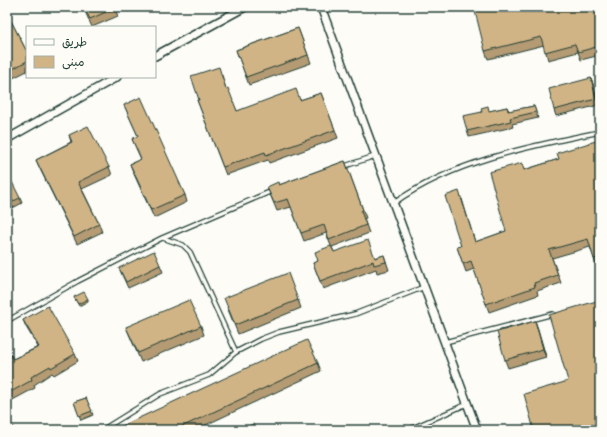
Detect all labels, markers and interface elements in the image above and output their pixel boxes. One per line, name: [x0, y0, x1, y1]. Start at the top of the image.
legend: [26, 26, 156, 78]
text: طريق: [62, 34, 87, 49]
text: مبنى: [62, 54, 85, 70]

